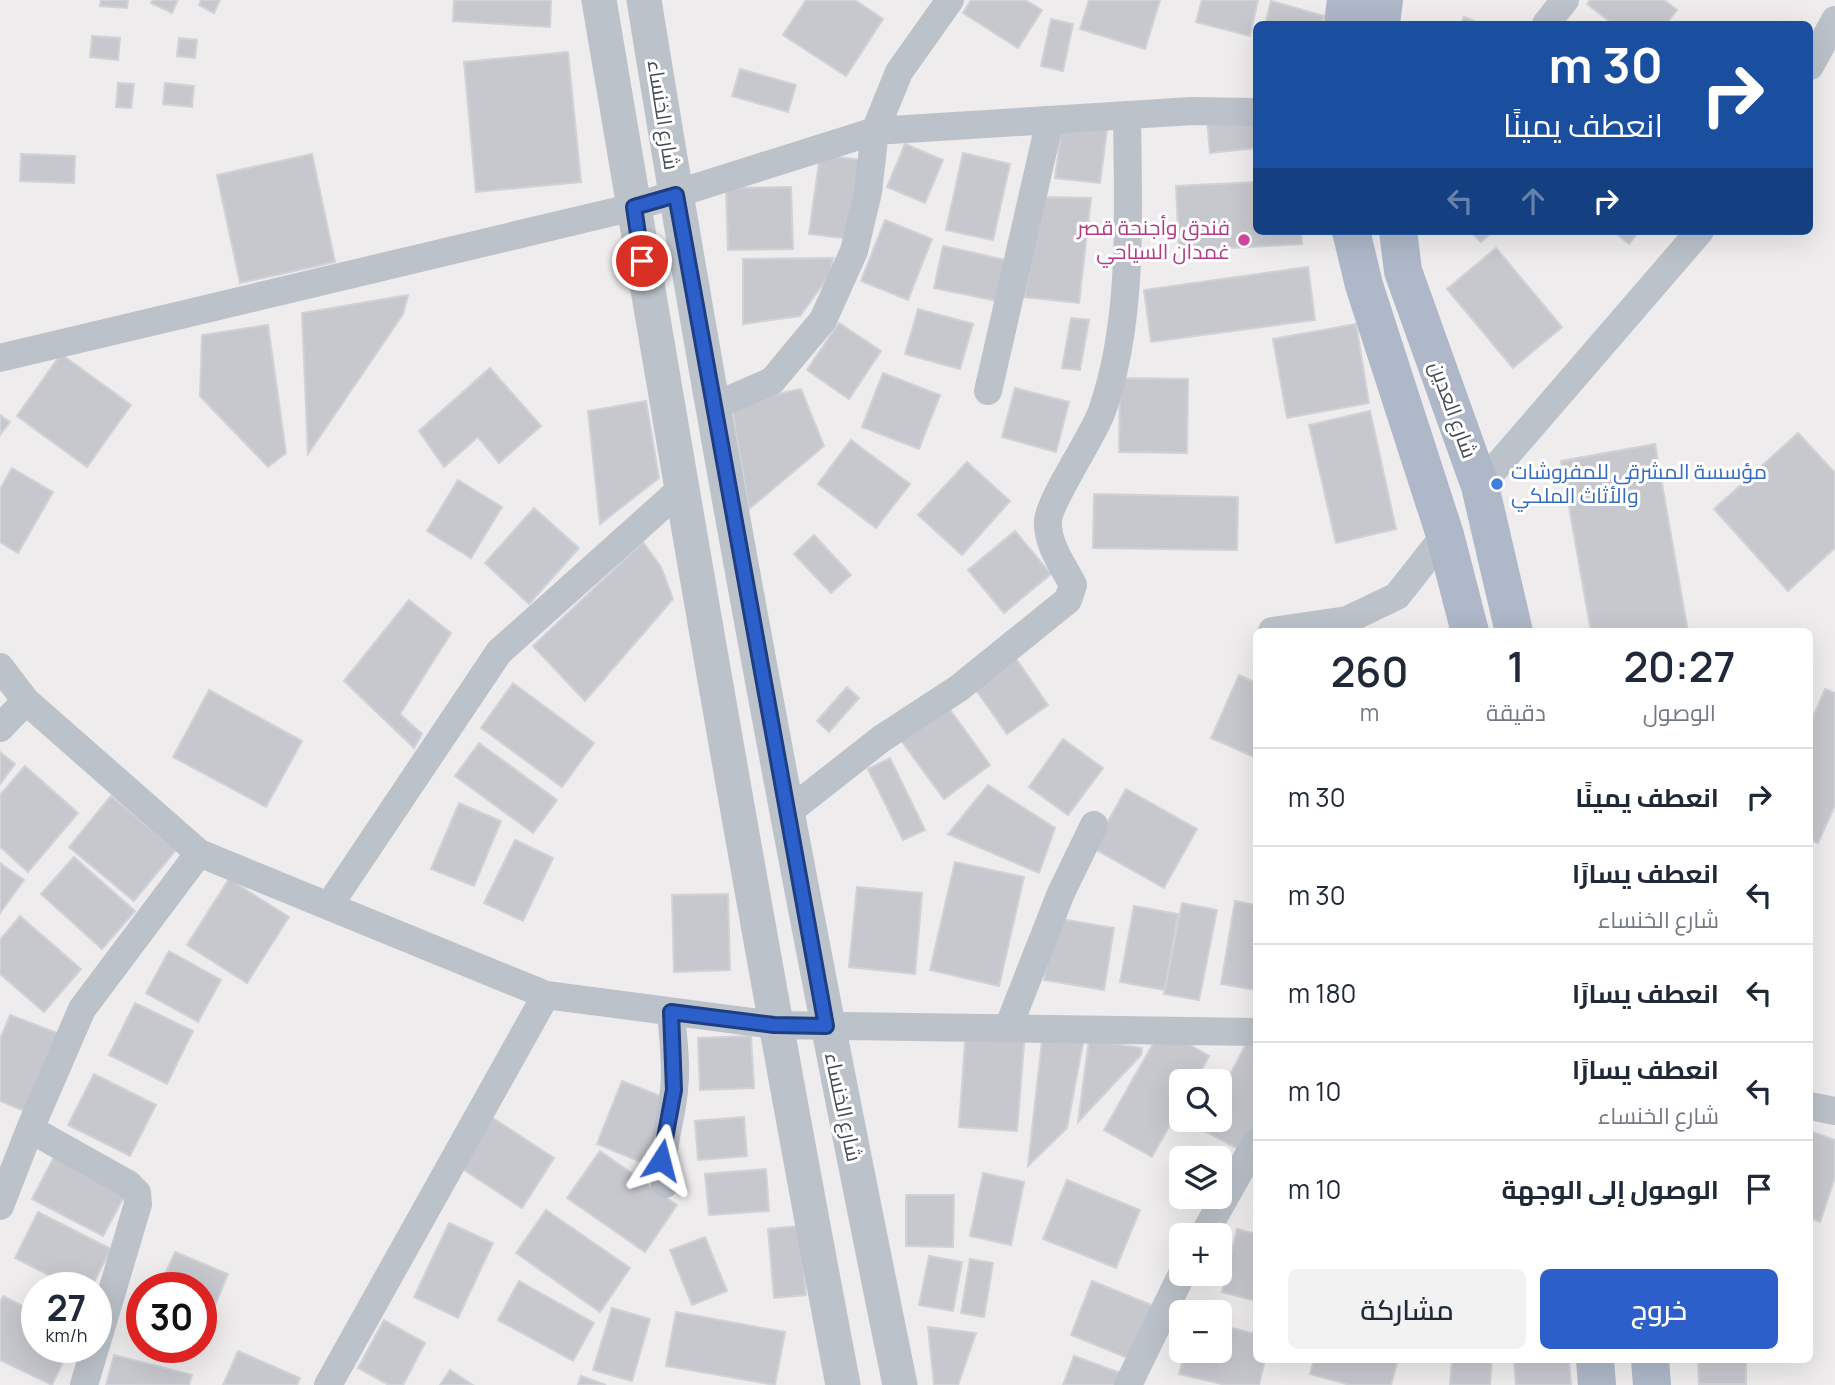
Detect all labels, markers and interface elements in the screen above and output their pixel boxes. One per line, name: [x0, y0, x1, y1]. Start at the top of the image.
text: 30 m: [1548, 31, 1663, 98]
icon: right: [1687, 49, 1778, 140]
street label: شارع الخنساء: [641, 58, 686, 172]
text: انعطف يمينًا: [1503, 103, 1663, 147]
icon: left: [1441, 182, 1479, 220]
icon: ahead: [1514, 182, 1552, 220]
icon: right: [1587, 182, 1625, 220]
place label: فندق وأجنحة قصر غمدان السياحي: [1076, 213, 1230, 268]
pin: [612, 231, 672, 291]
marker: فندق وأجنحة قصر غمدان السياحي: [1236, 232, 1252, 248]
icon: arrive: [623, 242, 661, 280]
street label: شارع العدين: [1423, 357, 1484, 462]
place label: مؤسسة المشرقي للمفروشات والأثاث الملكي: [1511, 457, 1767, 512]
marker: مؤسسة المشرقي للمفروشات والأثاث الملكي: [1489, 476, 1505, 492]
text: 1: [1507, 637, 1525, 695]
text: 20:27: [1623, 637, 1735, 695]
text: 260: [1331, 642, 1408, 700]
text: m: [1360, 696, 1379, 728]
text: دقيقة: [1486, 696, 1546, 728]
text: الوصول: [1643, 696, 1716, 728]
icon: right: [1740, 778, 1778, 816]
text: 30 m: [1288, 779, 1346, 815]
text: انعطف يمينًا: [1575, 779, 1719, 815]
text: انعطف يسارًا: [1572, 855, 1719, 891]
icon: left: [1740, 876, 1778, 914]
text: 30 m: [1288, 877, 1346, 913]
text: شارع الخنساء: [1598, 903, 1719, 935]
icon: left: [1740, 974, 1778, 1012]
text: 180 m: [1288, 975, 1356, 1011]
text: انعطف يسارًا: [1572, 975, 1719, 1011]
street label: شارع الخنساء: [818, 1050, 869, 1164]
text: انعطف يسارًا: [1572, 1051, 1719, 1087]
map controls: [1169, 1069, 1232, 1363]
button: search: [1169, 1069, 1232, 1132]
icon: left: [1740, 1072, 1778, 1110]
text: 10 m: [1288, 1073, 1341, 1109]
text: شارع الخنساء: [1598, 1099, 1719, 1131]
position arrow: [624, 1123, 698, 1197]
button: layers: [1169, 1146, 1232, 1209]
icon: arrive: [1740, 1170, 1778, 1208]
text: 10 m: [1288, 1171, 1341, 1207]
text: الوصول إلى الوجهة: [1501, 1171, 1719, 1207]
button: +: [1169, 1223, 1232, 1286]
button: مشاركة: [1288, 1269, 1526, 1349]
button: خروج: [1540, 1269, 1778, 1349]
speed limit sign: 30: [126, 1272, 217, 1363]
text: 27: [47, 1284, 86, 1332]
button: −: [1169, 1300, 1232, 1363]
text: km/h: [46, 1323, 87, 1347]

